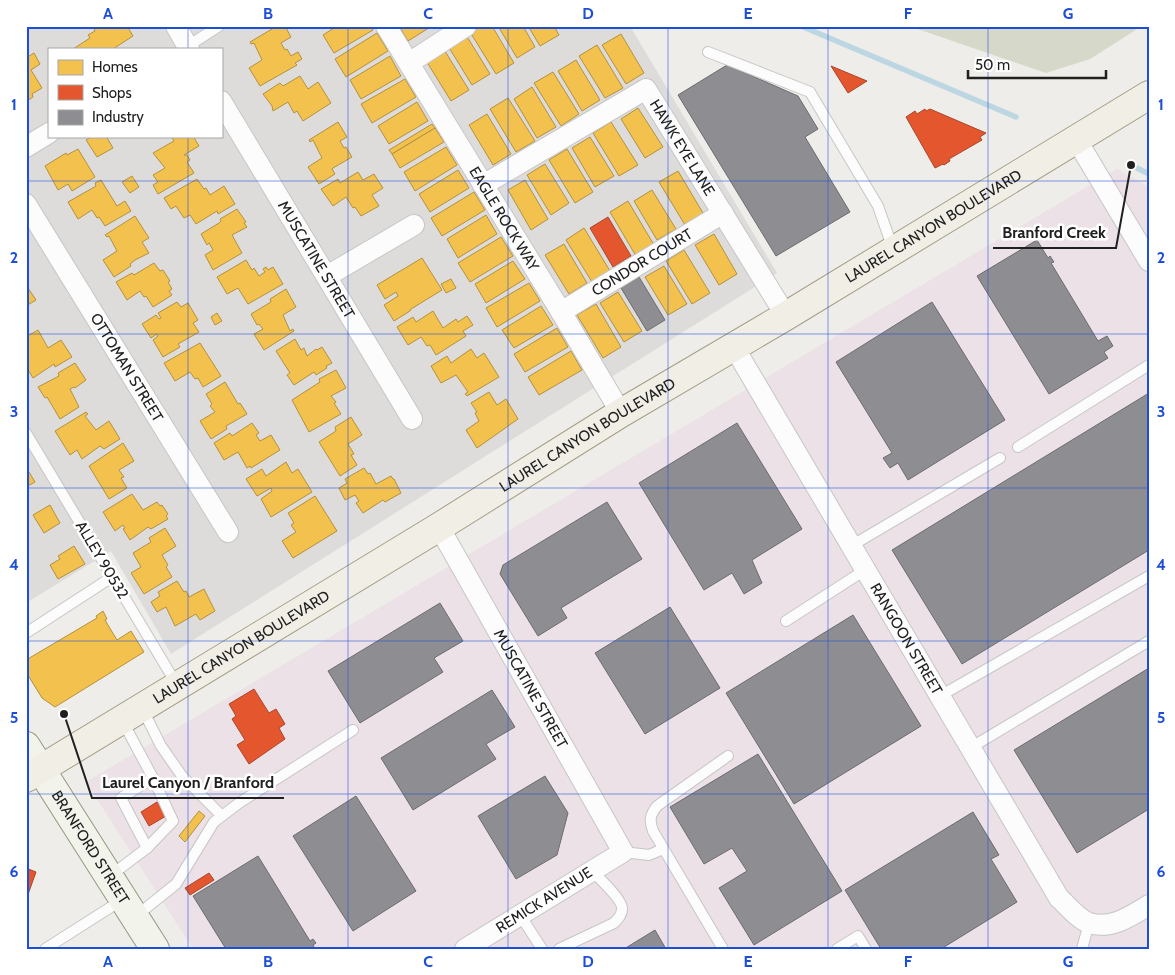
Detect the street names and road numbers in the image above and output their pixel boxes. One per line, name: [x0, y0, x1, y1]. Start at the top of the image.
street label: HAWK EYE LANE: [646, 96, 719, 199]
street label: EAGLE ROCK WAY: [465, 163, 543, 275]
street label: LAUREL CANYON BOULEVARD: [842, 166, 1025, 287]
street label: MUSCATINE STREET: [274, 198, 358, 322]
street label: CONDOR COURT: [589, 225, 696, 300]
street label: OTTOMAN STREET: [86, 310, 167, 425]
street label: LAUREL CANYON BOULEVARD: [496, 374, 679, 496]
street label: ALLEY 90532: [72, 518, 132, 602]
street label: RANGOON STREET: [866, 580, 946, 698]
street label: LAUREL CANYON BOULEVARD: [150, 587, 333, 708]
street label: MUSCATINE STREET: [490, 626, 571, 752]
street label: BRANFORD STREET: [48, 787, 133, 907]
street label: REMICK AVENUE: [493, 863, 595, 937]

